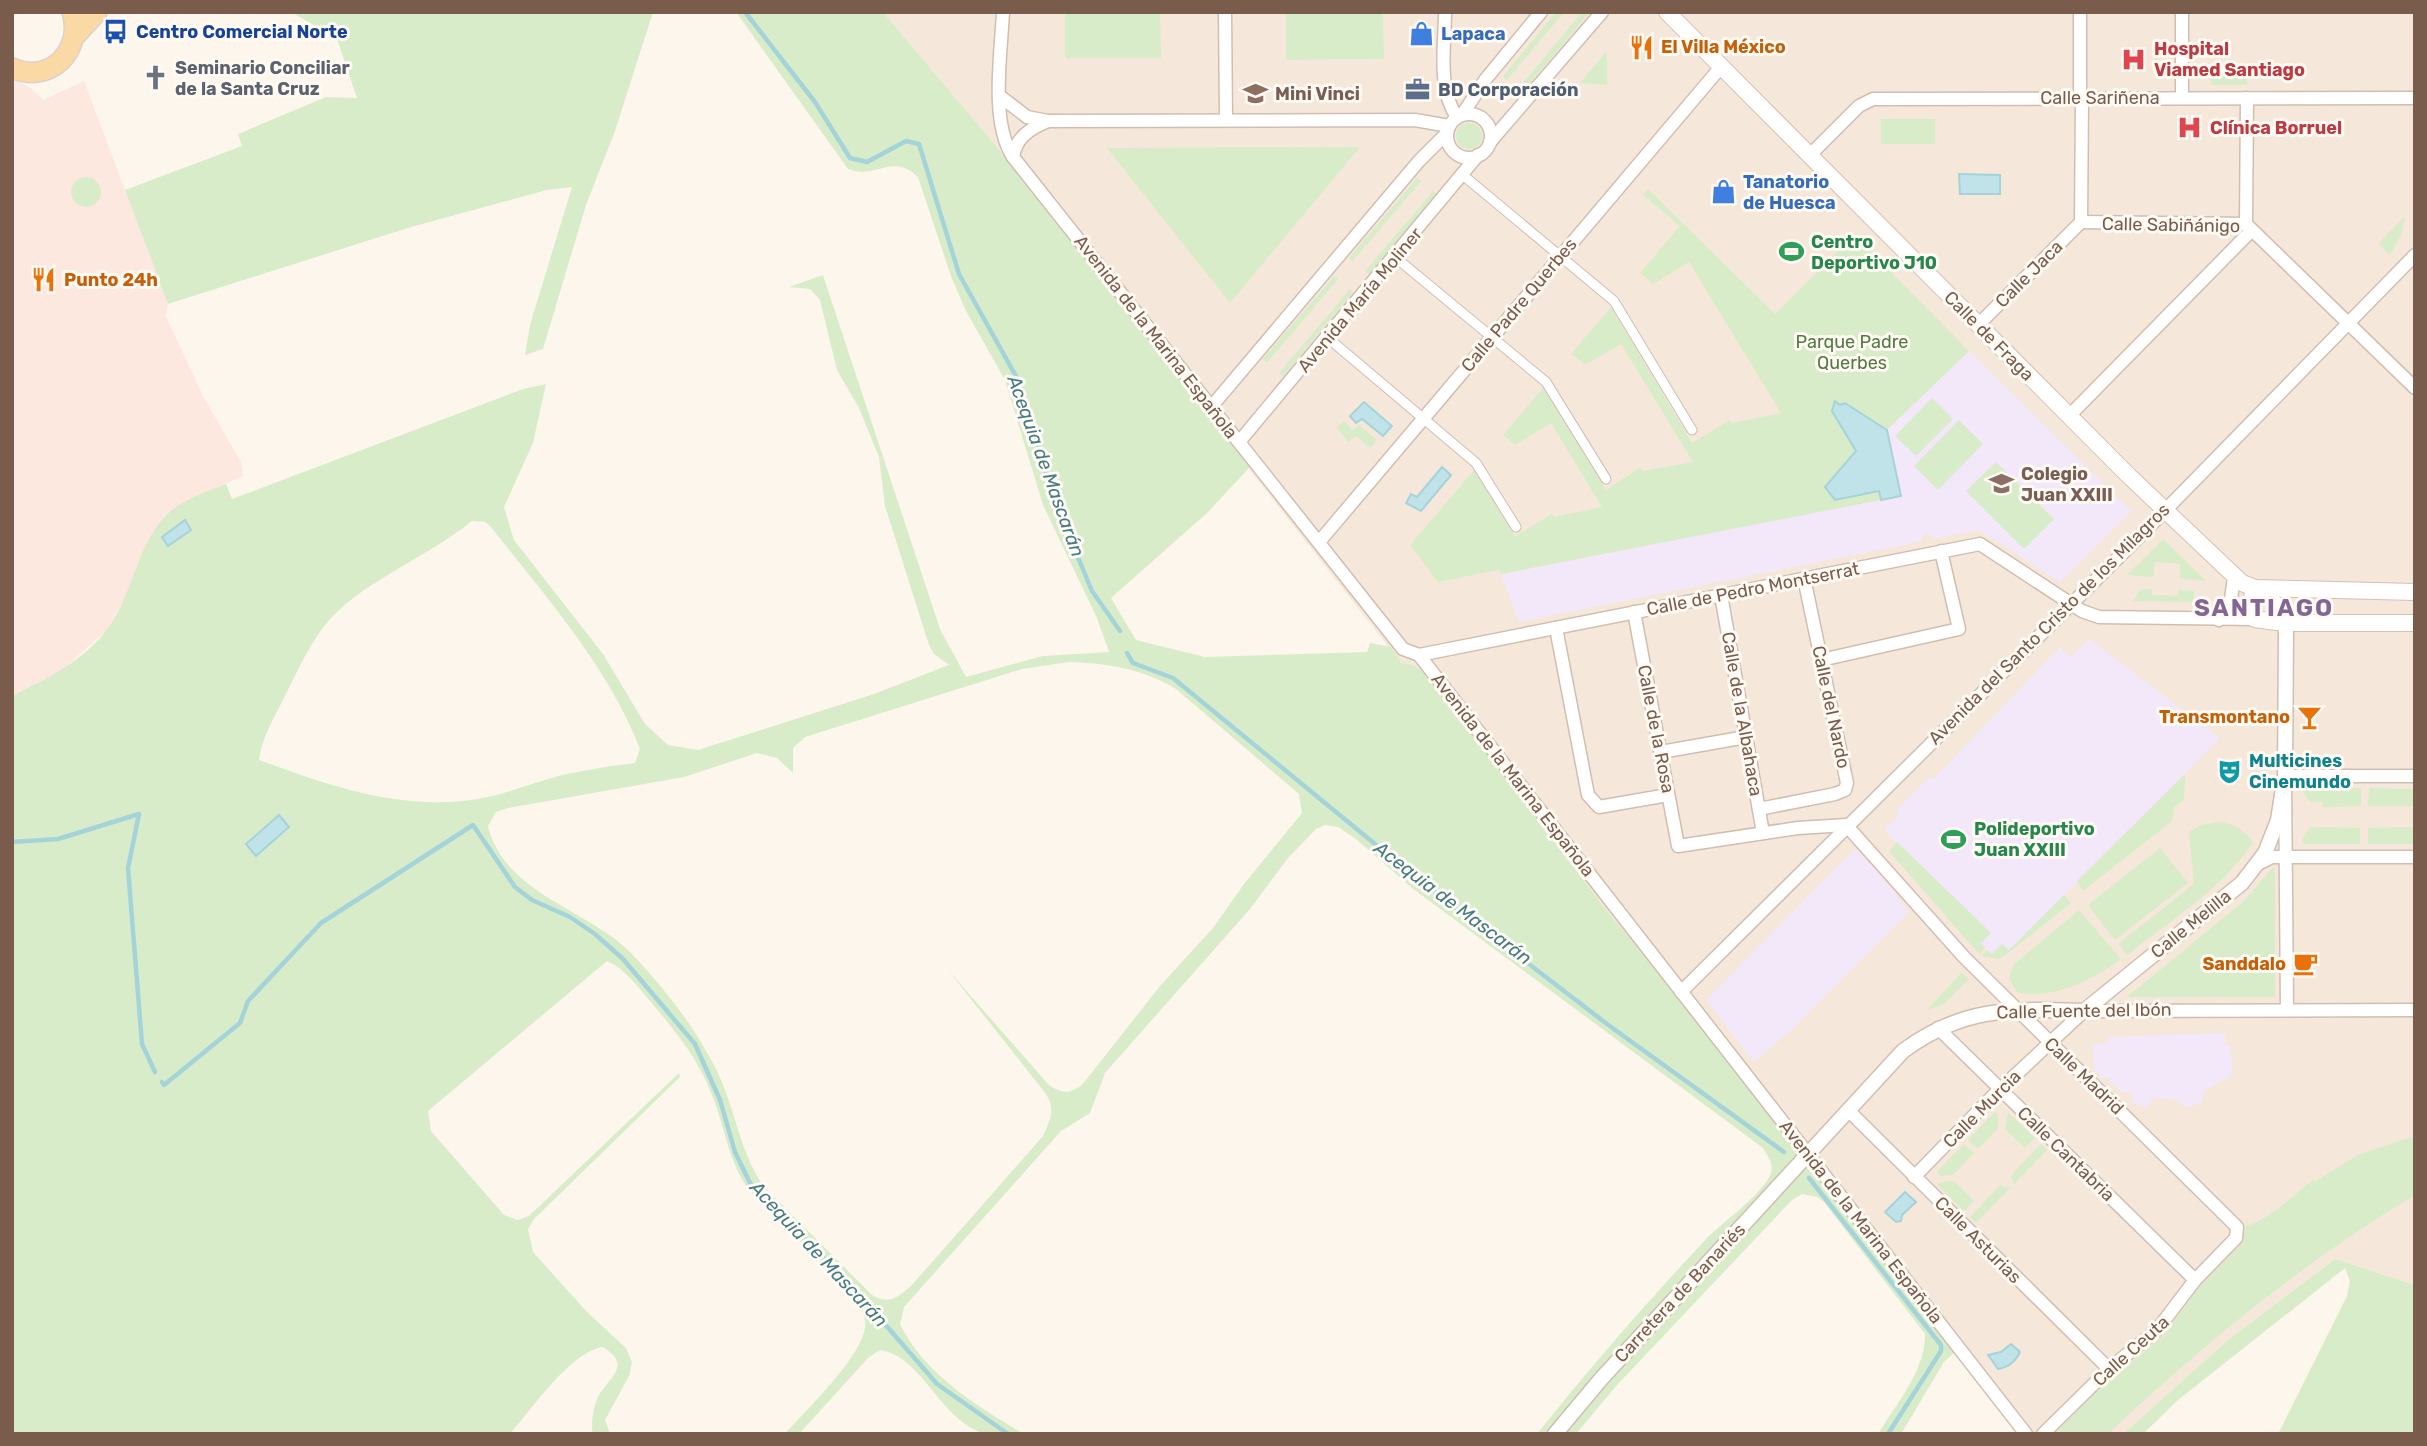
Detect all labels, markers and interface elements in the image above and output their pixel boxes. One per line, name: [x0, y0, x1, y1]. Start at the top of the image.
bus stop icon: Centro Comercial Norte: [102, 18, 130, 46]
shop icon: Lapaca: [1407, 20, 1435, 48]
place label: Centro Comercial Norte: [136, 21, 348, 43]
place label: Lapaca: [1441, 23, 1506, 45]
restaurant icon: El Villa México: [1627, 33, 1655, 61]
place label: El Villa México: [1661, 36, 1786, 58]
place label: Hospital Viamed Santiago: [2154, 38, 2305, 81]
hospital icon: Hospital Viamed Santiago: [2120, 45, 2148, 73]
place label: Seminario Conciliar de la Santa Cruz: [175, 57, 350, 100]
church icon: Seminario Conciliar de la Santa Cruz: [141, 64, 169, 92]
office icon: BD Corporación: [1404, 76, 1432, 104]
place label: BD Corporación: [1438, 79, 1579, 101]
school or university icon: Mini Vinci: [1241, 80, 1269, 108]
place label: Mini Vinci: [1275, 83, 1360, 105]
street label: Calle Sariñena: [2040, 87, 2160, 109]
hospital icon: Clínica Borruel: [2176, 114, 2204, 142]
place label: Clínica Borruel: [2210, 117, 2342, 139]
place label: Tanatorio de Huesca: [1743, 171, 1836, 214]
shop icon: Tanatorio de Huesca: [1709, 178, 1737, 206]
street label: Calle Sabiñánigo: [2102, 213, 2240, 237]
street label: Avenida María Moliner: [1293, 223, 1427, 377]
street label: Avenida de la Marina Española: [1070, 231, 1242, 443]
place label: Centro Deportivo J10: [1811, 231, 1937, 274]
street label: Calle Padre Querbes: [1456, 233, 1582, 377]
street label: Calle Jaca: [1991, 236, 2067, 312]
sports icon: Centro Deportivo J10: [1777, 238, 1805, 266]
restaurant icon: Punto 24h: [30, 266, 58, 294]
place label: Punto 24h: [64, 269, 158, 291]
street label: Calle de Fraga: [1940, 287, 2038, 385]
park label: Parque Padre Querbes: [1796, 331, 1908, 374]
water label: Acequia de Mascarán: [1002, 371, 1089, 560]
place label: Colegio Juan XXIII: [2021, 463, 2113, 506]
school or university icon: Colegio Juan XXIII: [1987, 470, 2015, 498]
street label: Avenida del Santo Cristo de los Milagros: [1924, 499, 2174, 749]
street label: Calle de Pedro Montserrat: [1645, 558, 1861, 620]
district label: SANTIAGO: [2194, 594, 2334, 622]
street label: Calle de la Albahaca: [1717, 630, 1767, 798]
street label: Calle del Nardo: [1807, 644, 1855, 770]
street label: Calle de la Rosa: [1633, 663, 1679, 795]
street label: Avenida de la Marina Española: [1427, 669, 1599, 881]
bar icon: Transmontano: [2296, 703, 2324, 731]
place label: Transmontano: [2159, 706, 2290, 728]
place label: Multicines Cinemundo: [2249, 750, 2351, 793]
theatre icon: Multicines Cinemundo: [2215, 757, 2243, 785]
place label: Polideportivo Juan XXIII: [1974, 818, 2095, 861]
sports icon: Polideportivo Juan XXIII: [1940, 825, 1968, 853]
water label: Acequia de Mascarán: [1369, 836, 1536, 970]
street label: Calle Melilla: [2146, 885, 2236, 963]
cafe icon: Sanddalo: [2292, 950, 2320, 978]
place label: Sanddalo: [2202, 953, 2286, 975]
street label: Calle Fuente del Ibón: [1996, 998, 2172, 1024]
street label: Calle Madrid: [2040, 1033, 2128, 1119]
street label: Calle Murcia: [1938, 1065, 2026, 1153]
street label: Calle Cantabria: [2013, 1102, 2119, 1206]
street label: Avenida de la Marina Española: [1775, 1116, 1947, 1328]
water label: Acequia de Mascarán: [745, 1176, 893, 1332]
street label: Calle Asturias: [1930, 1192, 2026, 1288]
street label: Carretera de Banariés: [1610, 1219, 1750, 1367]
street label: Calle Ceuta: [2088, 1311, 2174, 1391]

